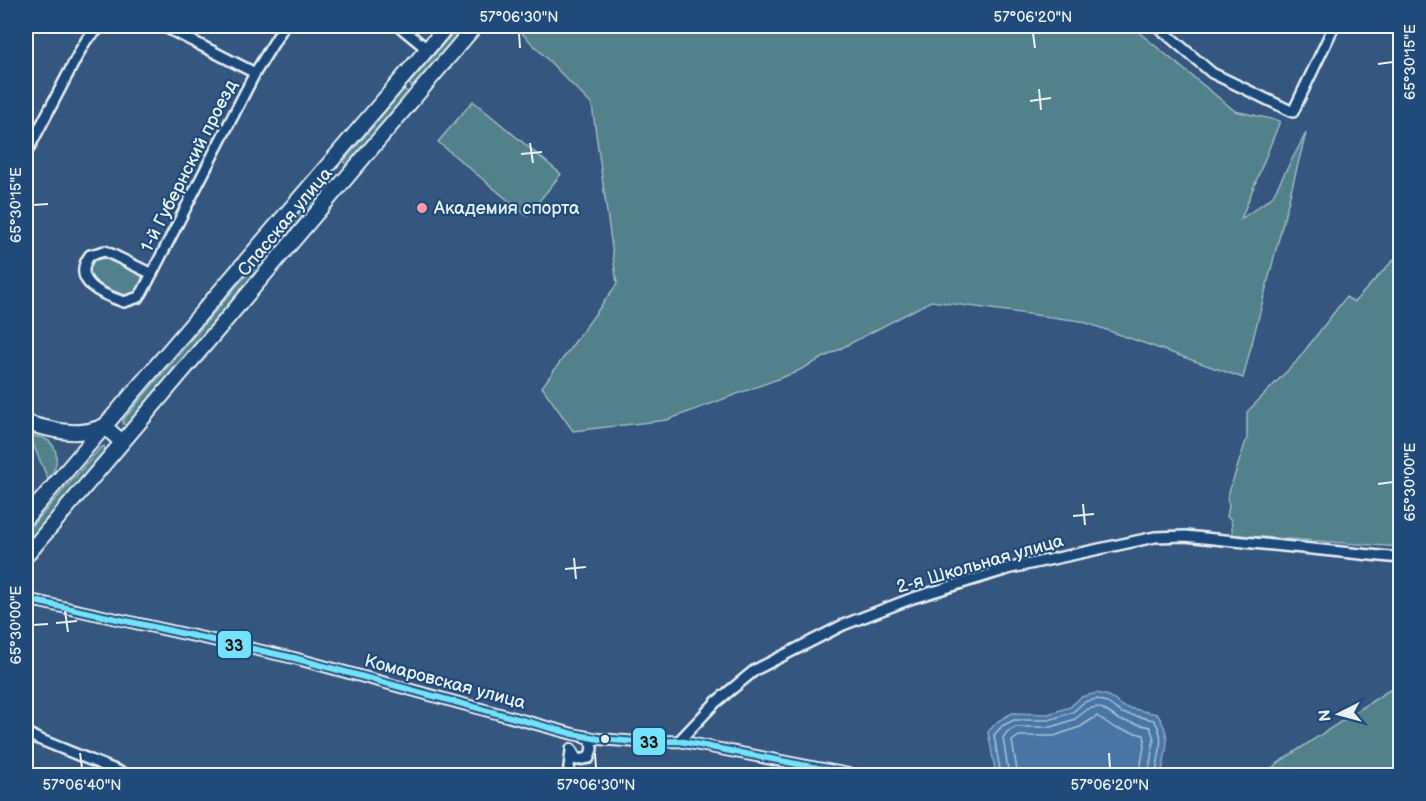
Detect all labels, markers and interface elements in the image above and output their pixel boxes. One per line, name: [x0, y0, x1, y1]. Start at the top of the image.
text: 57°06'30"N: [479, 8, 559, 27]
text: 57°06'20"N: [994, 8, 1072, 27]
text: 65°30'15"E: [1401, 24, 1420, 100]
street label: 1-й Губернский проезд: [136, 76, 242, 256]
street label: Спасская улица: [233, 163, 337, 281]
text: 65°30'15"E: [7, 167, 26, 243]
place label: Академия спорта: [433, 198, 580, 219]
marker: Академия спорта: [415, 201, 429, 215]
text: 65°30'00"E: [1401, 442, 1420, 522]
street label: 2-я Школьная улица: [894, 530, 1066, 598]
text: 65°30'00"E: [7, 585, 26, 665]
line badge: 33: [217, 630, 252, 659]
text: 33: [225, 637, 243, 656]
street label: Комаровская улица: [362, 650, 528, 714]
north arrow: [1309, 684, 1369, 744]
text: N: [1315, 708, 1336, 722]
line badge: 33: [632, 727, 666, 756]
unlabelled marker: [599, 733, 611, 745]
text: 33: [640, 734, 658, 753]
text: 57°06'40"N: [42, 776, 122, 795]
text: 57°06'30"N: [556, 776, 636, 795]
text: 57°06'20"N: [1071, 776, 1149, 795]

